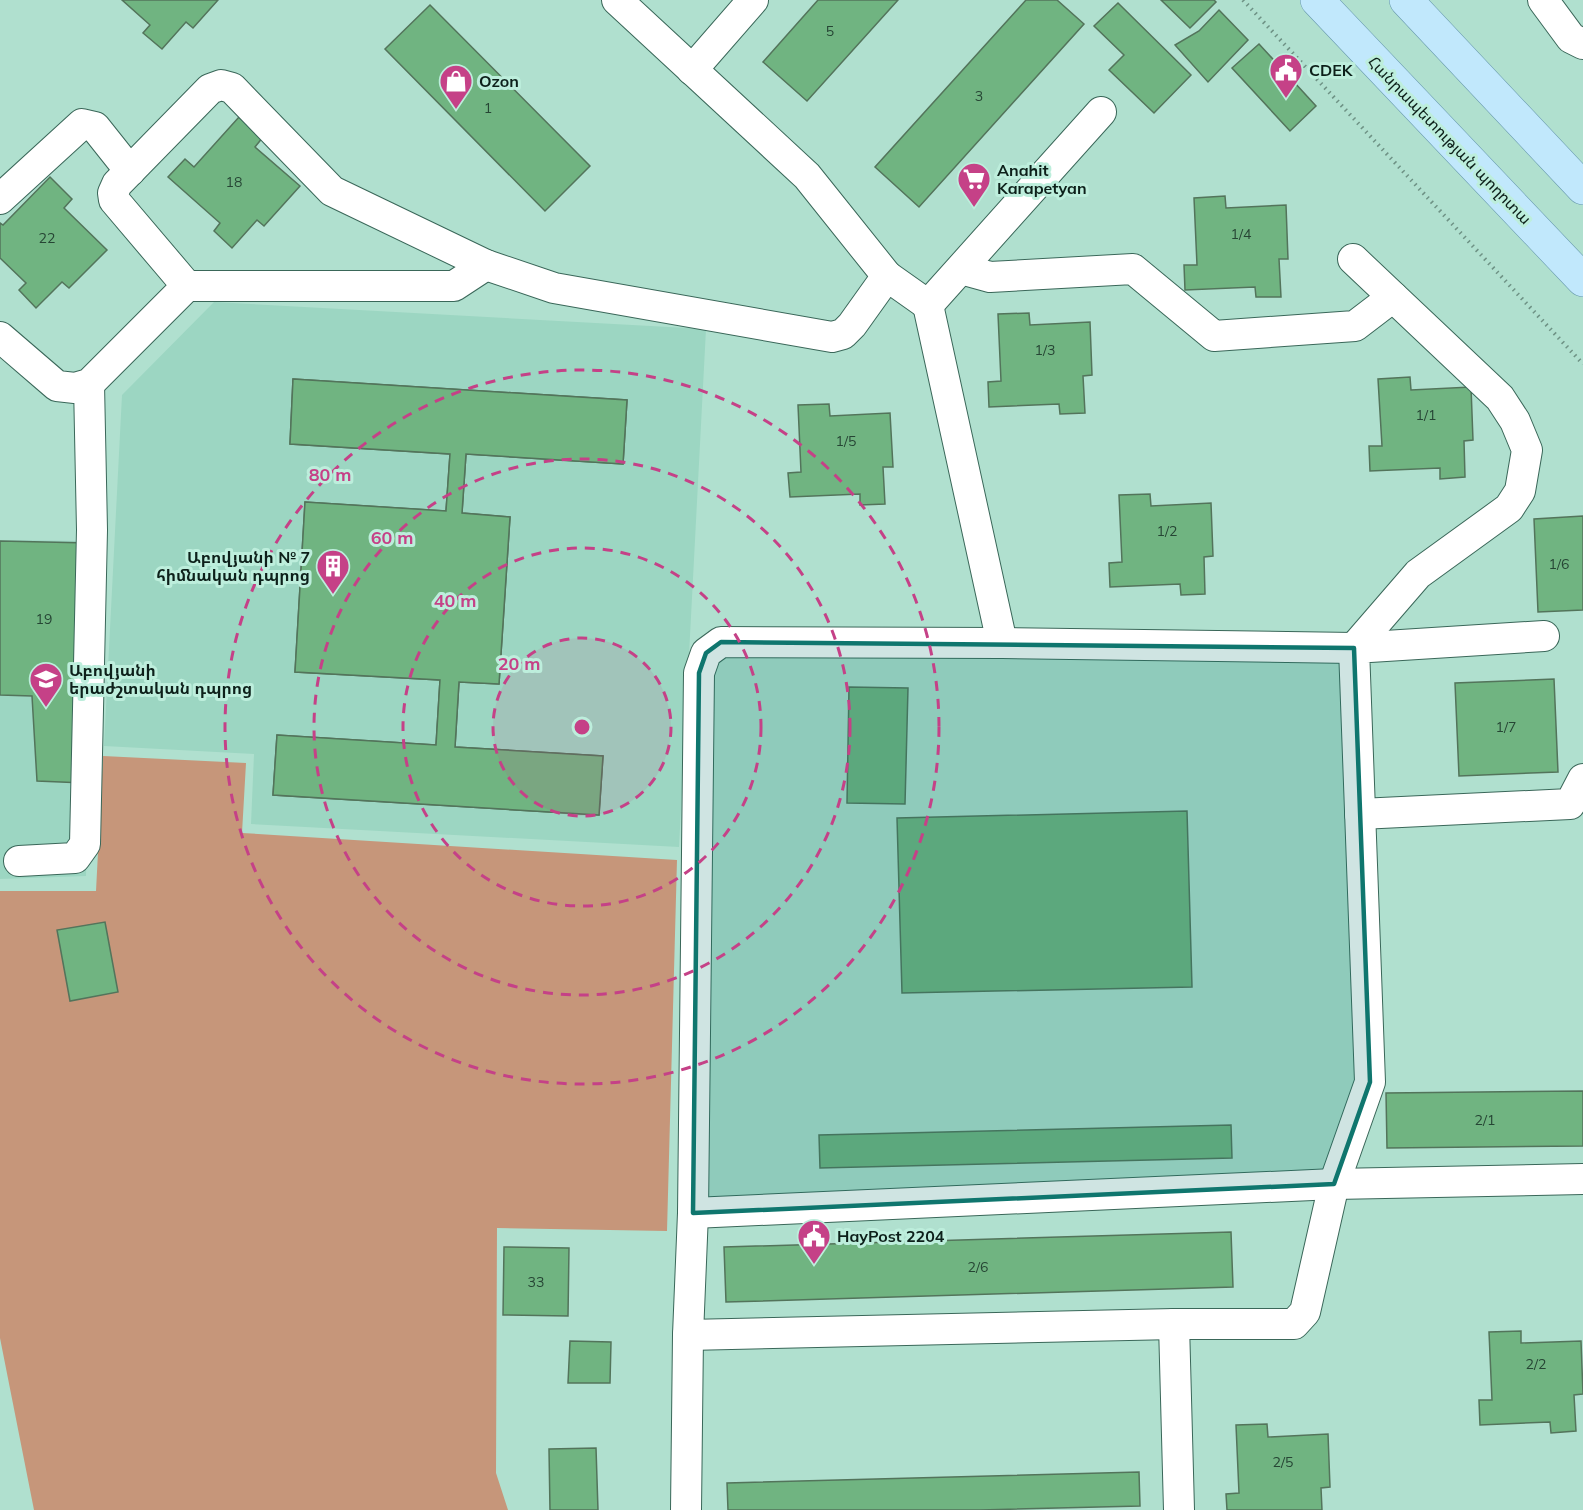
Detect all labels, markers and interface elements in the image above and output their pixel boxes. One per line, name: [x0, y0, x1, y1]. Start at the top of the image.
house number: 5: [826, 22, 834, 40]
public building icon: CDEK: [1268, 52, 1304, 99]
street label: Հանրապետության պողոտա: [1364, 52, 1536, 228]
place label: CDEK: [1309, 60, 1354, 80]
shop icon: Ozon: [438, 63, 474, 110]
place label: Ozon: [479, 71, 519, 91]
house number: 3: [975, 87, 983, 105]
house number: 1: [484, 99, 492, 117]
place label: Anahit Karapetyan: [997, 160, 1087, 198]
supermarket icon: Anahit Karapetyan: [956, 161, 992, 208]
house number: 18: [226, 173, 242, 191]
house number: 1/4: [1231, 225, 1252, 243]
house number: 22: [39, 229, 55, 247]
house number: 1/3: [1035, 341, 1055, 359]
house number: 1/1: [1416, 406, 1436, 424]
house number: 1/5: [836, 432, 856, 450]
text: 80 m: [309, 463, 351, 486]
house number: 1/2: [1157, 522, 1177, 540]
text: 60 m: [371, 526, 413, 549]
place label: Աբովյանի № 7 հիմնական դպրոց: [156, 547, 310, 585]
building icon: Աբովյանի № 7 հիմնական դպրոց: [315, 548, 351, 595]
house number: 1/6: [1549, 555, 1569, 573]
text: 40 m: [434, 589, 476, 612]
house number: 19: [36, 610, 52, 628]
text: 20 m: [498, 652, 540, 675]
place label: Աբովյանի երաժշտական դպրոց: [69, 660, 252, 698]
school or university icon: Աբովյանի երաժշտական դպրոց: [28, 661, 64, 708]
centre of rings: [572, 717, 592, 737]
house number: 1/7: [1496, 718, 1516, 736]
house number: 2/1: [1475, 1111, 1495, 1129]
public building icon: HayPost 2204: [796, 1218, 832, 1265]
place label: HayPost 2204: [837, 1226, 945, 1246]
house number: 2/6: [968, 1258, 988, 1276]
house number: 33: [528, 1273, 544, 1291]
house number: 2/2: [1526, 1355, 1546, 1373]
house number: 2/5: [1273, 1453, 1293, 1471]

